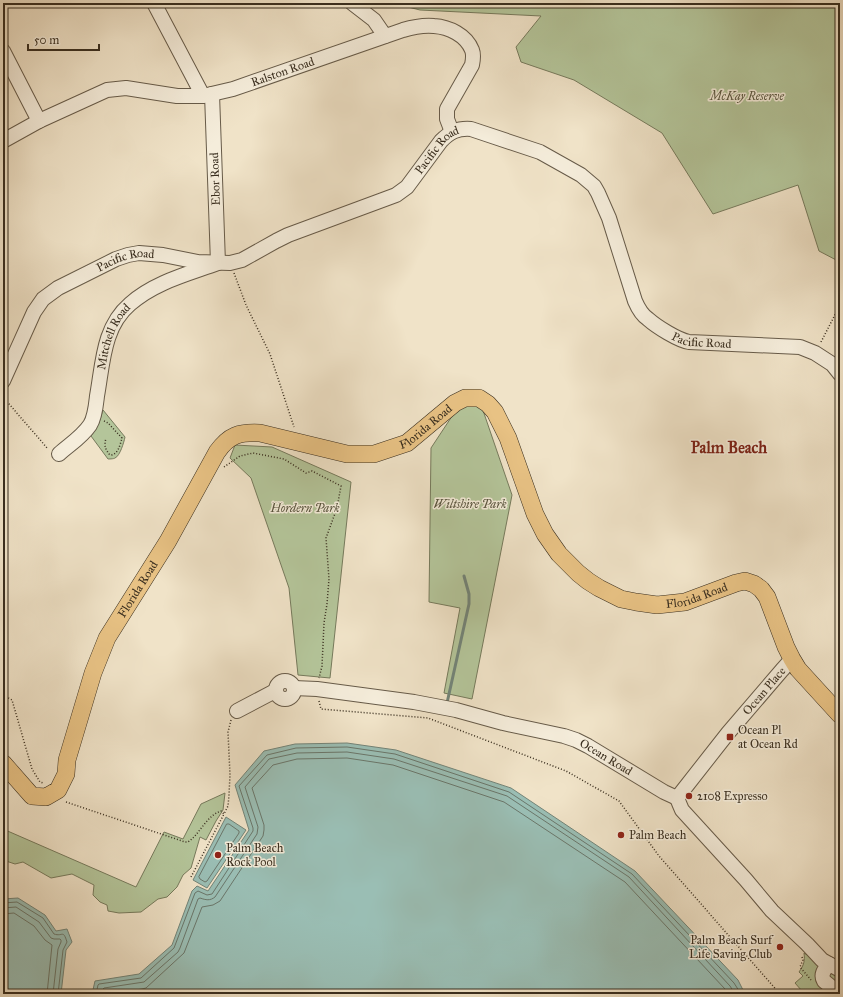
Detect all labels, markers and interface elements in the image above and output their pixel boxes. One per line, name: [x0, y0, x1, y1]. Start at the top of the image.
scale bar: [28, 26, 99, 52]
text: 50 m: [34, 33, 59, 47]
street label: Ralston Road: [249, 54, 316, 89]
park label: McKay Reserve: [709, 89, 784, 103]
street label: Pacific Road: [412, 123, 461, 177]
street label: Ebor Road: [207, 152, 223, 206]
street label: Pacific Road: [94, 246, 155, 275]
street label: Mitchell Road: [94, 300, 133, 371]
street label: Pacific Road: [669, 329, 732, 351]
street label: Florida Road: [397, 401, 455, 452]
district label: Palm Beach: [691, 438, 767, 457]
park label: Wiltshire Park: [433, 497, 507, 511]
park label: Hordern Park: [269, 501, 340, 515]
street label: Florida Road: [115, 558, 161, 620]
street label: Florida Road: [665, 580, 730, 611]
street label: Ocean Place: [740, 664, 788, 718]
place label: Ocean Pl at Ocean Rd: [738, 723, 798, 751]
marker: Ocean Pl at Ocean Rd: [725, 732, 735, 742]
street label: Ocean Road: [577, 736, 635, 778]
place label: 2108 Expresso: [697, 789, 768, 803]
marker: 2108 Expresso: [684, 791, 694, 801]
place label: Palm Beach: [629, 828, 687, 842]
marker: Palm Beach: [616, 830, 626, 840]
place label: Palm Beach Rock Pool: [226, 841, 284, 869]
marker: Palm Beach Rock Pool: [213, 850, 223, 860]
place label: Palm Beach Surf Life Saving Club: [689, 933, 774, 962]
marker: Palm Beach Surf Life Saving Club: [775, 942, 785, 952]

